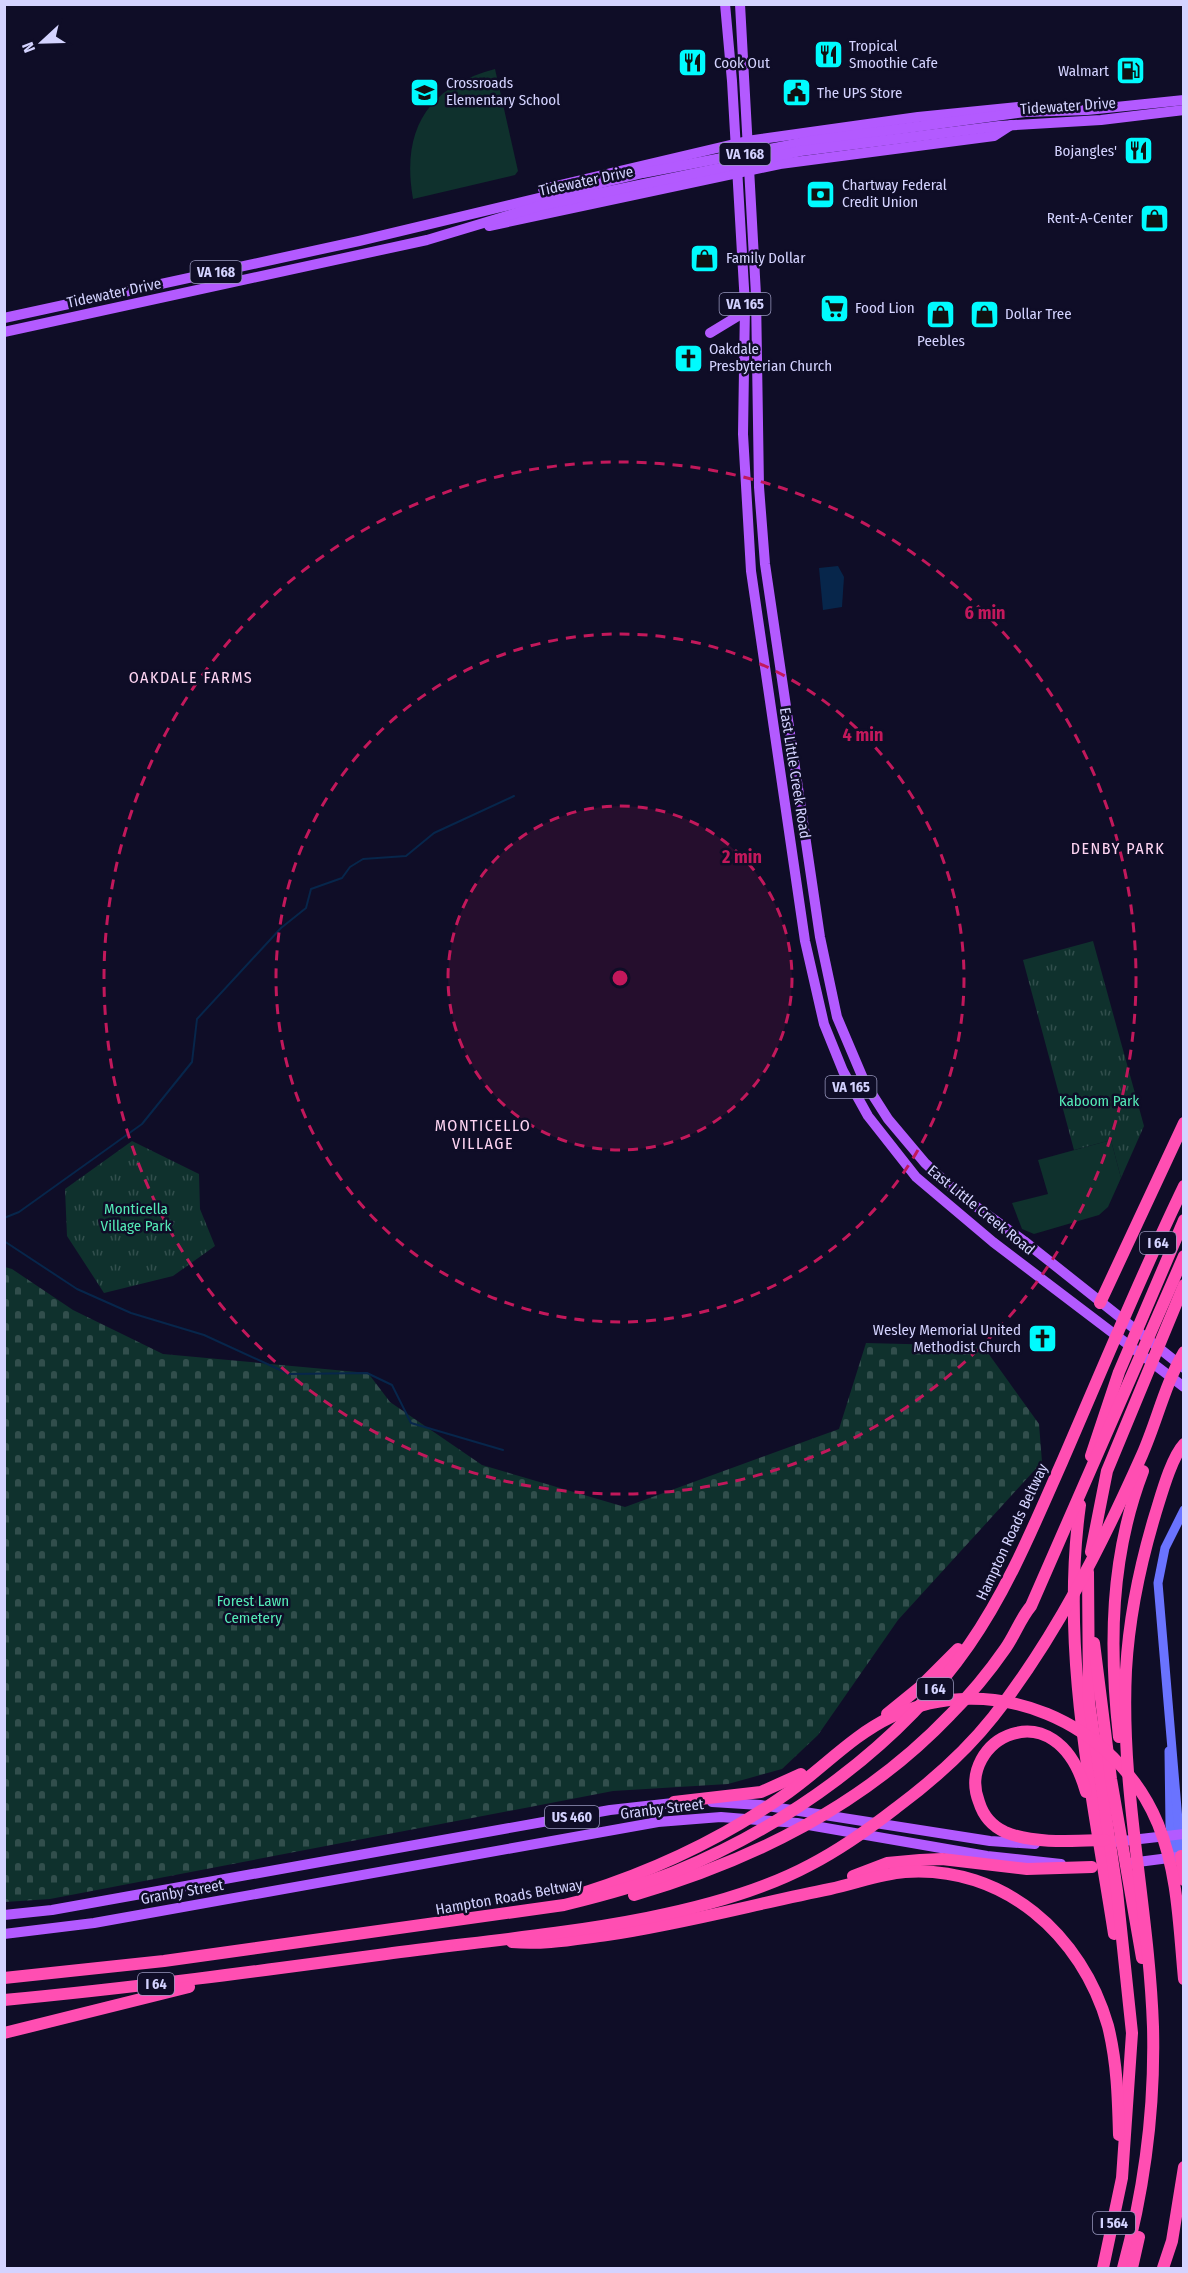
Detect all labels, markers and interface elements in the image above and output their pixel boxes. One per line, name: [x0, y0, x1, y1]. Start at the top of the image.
north arrow: [12, 12, 72, 72]
place label: Tropical Smoothie Cafe: [849, 37, 938, 72]
text: N: [18, 39, 39, 55]
restaurant icon: Tropical Smoothie Cafe: [812, 39, 844, 71]
restaurant icon: Cook Out: [677, 47, 709, 79]
place label: Cook Out: [714, 54, 770, 72]
fuel station icon: Walmart: [1114, 55, 1146, 87]
place label: Walmart: [1058, 62, 1109, 80]
place label: Crossroads Elementary School: [446, 74, 560, 109]
school or university icon: Crossroads Elementary School: [409, 76, 441, 108]
public building icon: The UPS Store: [780, 77, 812, 109]
place label: The UPS Store: [817, 84, 902, 102]
street label: Tidewater Drive: [1020, 94, 1116, 118]
restaurant icon: Bojangles': [1122, 135, 1154, 167]
place label: Bojangles': [1054, 142, 1117, 160]
road number: VA 168: [720, 143, 771, 165]
street label: Tidewater Drive: [537, 162, 635, 200]
place label: Chartway Federal Credit Union: [842, 176, 947, 211]
bank icon: Chartway Federal Credit Union: [805, 178, 837, 210]
shop icon: Rent-A-Center: [1138, 202, 1170, 234]
place label: Rent-A-Center: [1047, 209, 1134, 227]
shop icon: Family Dollar: [689, 242, 721, 274]
place label: Family Dollar: [726, 249, 806, 267]
road number: VA 168: [190, 261, 242, 283]
street label: Tidewater Drive: [65, 274, 163, 312]
supermarket icon: Food Lion: [818, 292, 850, 324]
road number: VA 165: [720, 293, 771, 315]
shop icon: Peebles: [925, 298, 957, 330]
shop icon: Dollar Tree: [968, 298, 1000, 330]
place label: Food Lion: [855, 299, 915, 317]
place label: Dollar Tree: [1005, 305, 1072, 323]
place label: Peebles: [917, 332, 965, 350]
place label: Oakdale Presbyterian Church: [709, 340, 832, 375]
church icon: Oakdale Presbyterian Church: [672, 342, 704, 374]
text: 6 min: [965, 602, 1006, 624]
district label: OAKDALE FARMS: [129, 668, 253, 687]
street label: East Little Creek Road: [776, 706, 814, 840]
text: 4 min: [843, 724, 883, 746]
district label: DENBY PARK: [1071, 839, 1165, 858]
text: 2 min: [721, 846, 762, 868]
centre of rings: [610, 968, 630, 988]
road number: VA 165: [826, 1076, 876, 1098]
park label: Kaboom Park: [1059, 1092, 1139, 1110]
district label: MONTICELLO VILLAGE: [435, 1116, 531, 1153]
street label: East Little Creek Road: [924, 1161, 1038, 1259]
park label: Monticella Village Park: [101, 1200, 171, 1235]
road number: I 64: [1140, 1232, 1176, 1254]
place label: Wesley Memorial United Methodist Church: [873, 1321, 1021, 1356]
church icon: Wesley Memorial United Methodist Church: [1026, 1323, 1058, 1355]
street label: Hampton Roads Beltway: [972, 1460, 1052, 1603]
park label: Forest Lawn Cemetery: [217, 1592, 289, 1627]
road number: I 64: [917, 1678, 953, 1700]
street label: Granby Street: [619, 1795, 705, 1823]
road number: US 460: [545, 1806, 599, 1828]
street label: Hampton Roads Beltway: [434, 1875, 584, 1919]
street label: Granby Street: [139, 1876, 225, 1908]
road number: I 64: [138, 1973, 174, 1995]
road number: I 564: [1093, 2212, 1135, 2234]

